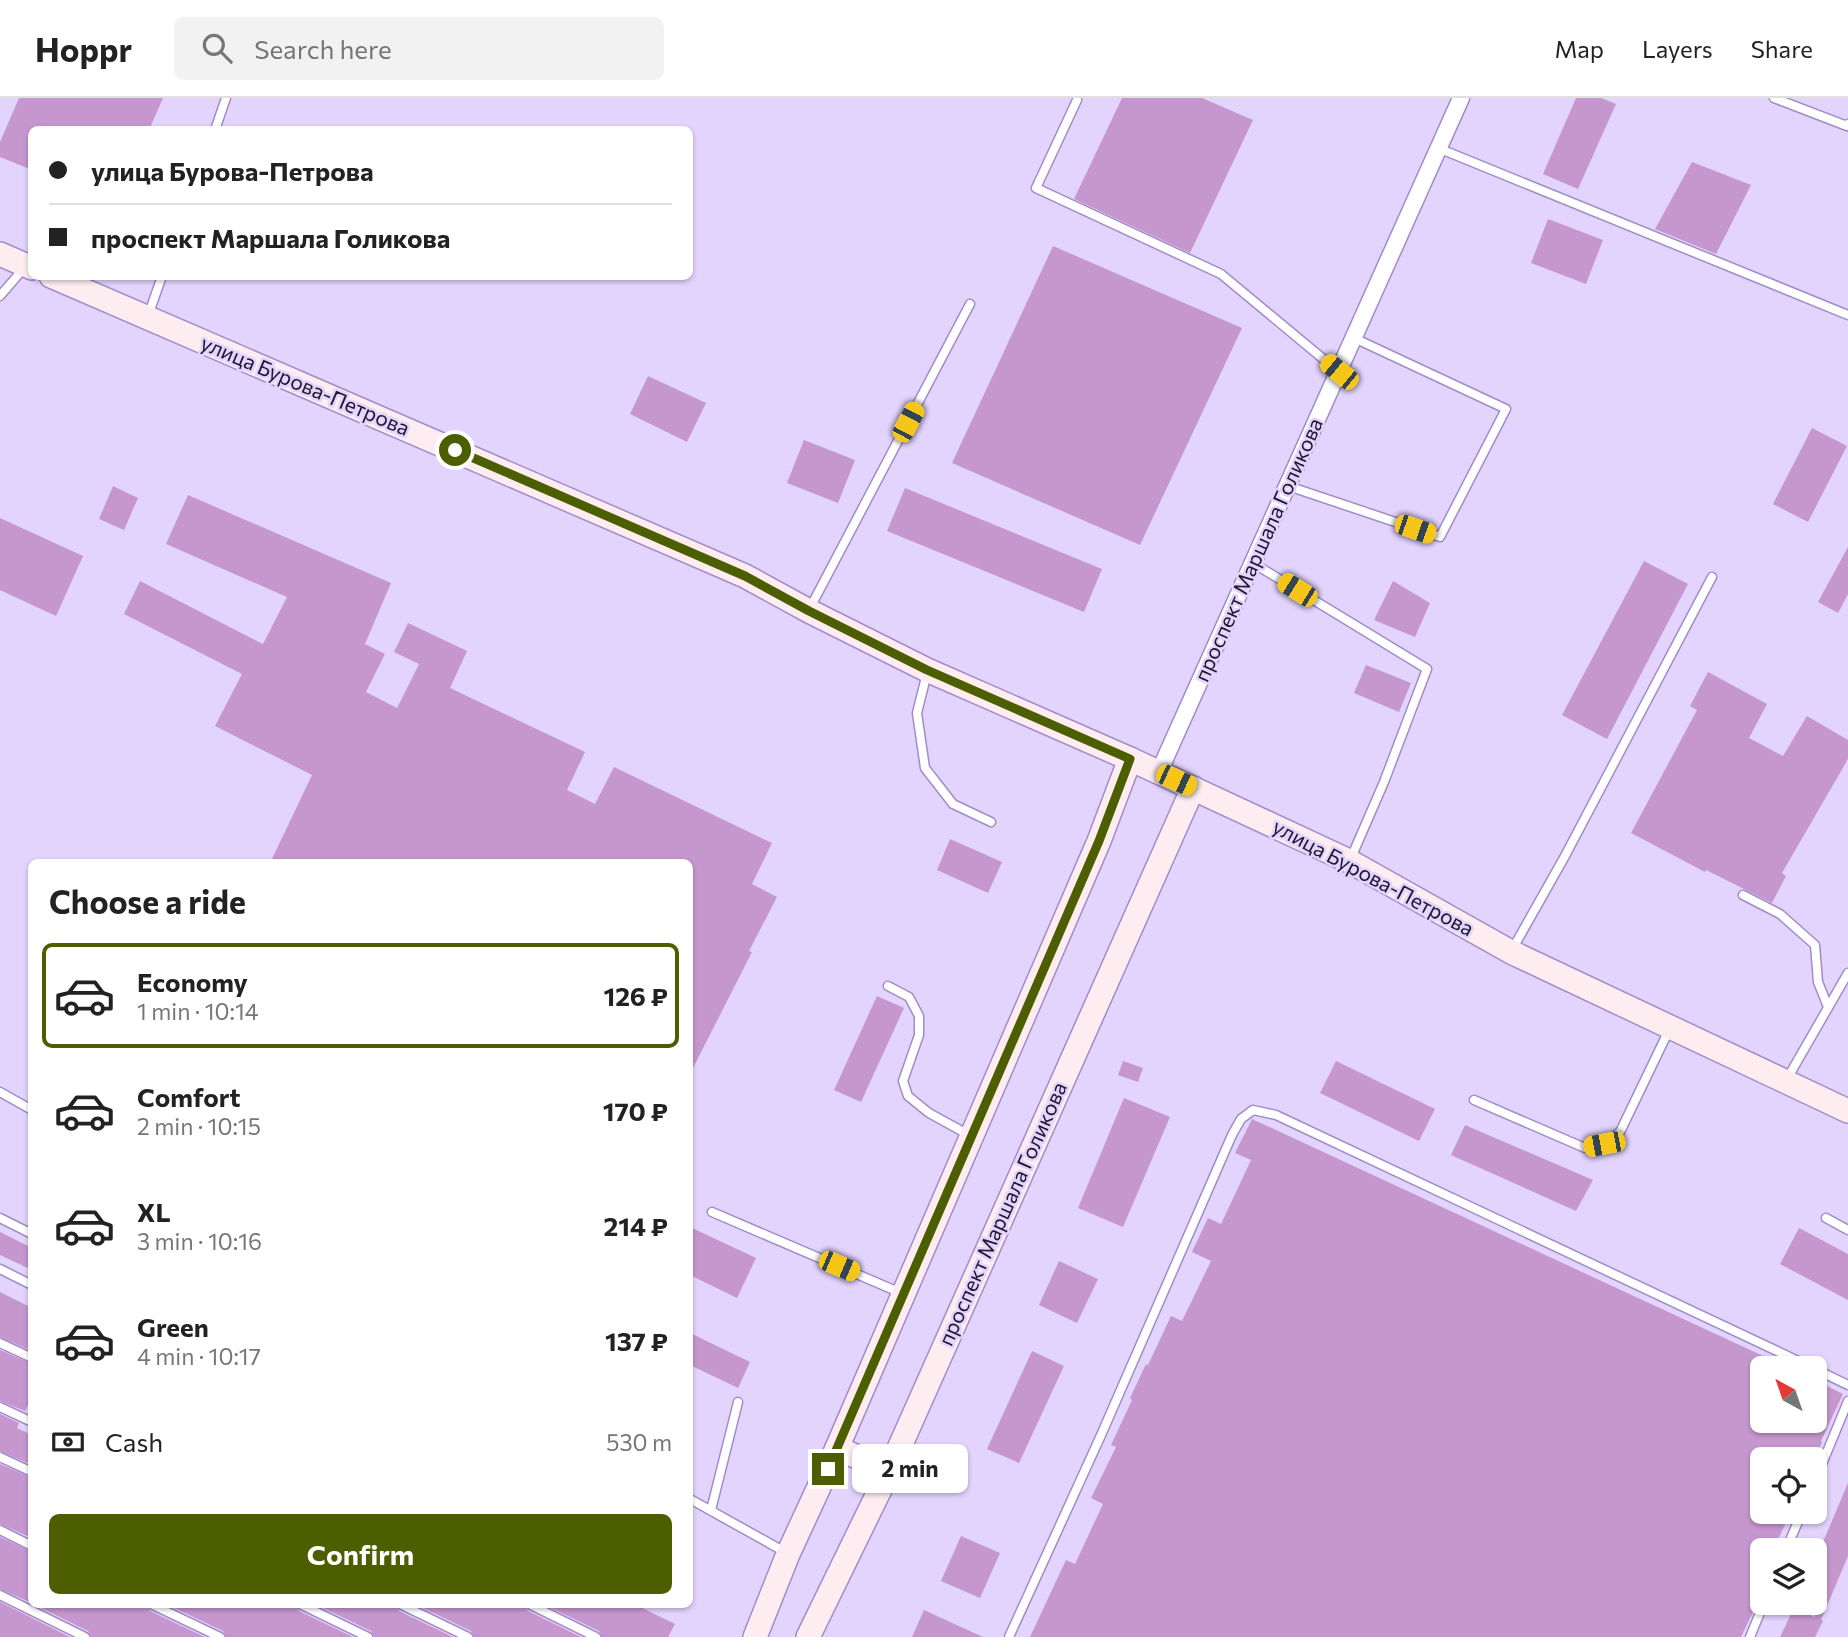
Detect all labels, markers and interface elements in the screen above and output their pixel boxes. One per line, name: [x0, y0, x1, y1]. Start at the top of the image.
search box: [174, 17, 664, 80]
text: Hoppr: [35, 28, 132, 69]
icon: search: [198, 29, 236, 67]
text: Search here: [254, 33, 392, 64]
text: Map: [1555, 34, 1604, 63]
text: Layers: [1642, 34, 1713, 63]
text: Share: [1751, 34, 1813, 63]
text: улица Бурова-Петрова: [91, 155, 374, 186]
text: проспект Маршала Голикова: [91, 222, 450, 253]
street label: улица Бурова-Петрова: [197, 329, 414, 440]
car: [1317, 351, 1362, 393]
car: [889, 399, 928, 445]
street label: проспект Маршала Голикова: [1188, 414, 1327, 685]
route start: [439, 434, 471, 466]
car: [1392, 512, 1439, 546]
car: [1274, 570, 1321, 610]
car: [1153, 762, 1200, 798]
street label: улица Бурова-Петрова: [1269, 813, 1479, 940]
text: Choose a ride: [49, 881, 246, 921]
icon: car: [53, 964, 116, 1027]
text: Economy: [137, 966, 248, 997]
text: 126 ₽: [603, 980, 668, 1011]
text: 1 min · 10:14: [137, 997, 259, 1025]
street label: проспект Маршала Голикова: [932, 1078, 1071, 1349]
icon: car: [53, 1079, 116, 1142]
text: Comfort: [137, 1081, 240, 1112]
text: 170 ₽: [603, 1095, 668, 1126]
text: 2 min · 10:15: [137, 1112, 261, 1140]
car: [1582, 1130, 1627, 1158]
icon: car: [53, 1194, 116, 1257]
text: XL: [137, 1196, 171, 1227]
text: 214 ₽: [603, 1210, 668, 1241]
text: 3 min · 10:16: [137, 1227, 262, 1255]
car: [816, 1248, 863, 1284]
icon: car: [53, 1309, 116, 1372]
text: Green: [137, 1311, 209, 1342]
text: 137 ₽: [605, 1325, 668, 1356]
text: 4 min · 10:17: [137, 1342, 261, 1370]
north arrow: [1750, 1356, 1827, 1433]
map controls: [1750, 1356, 1827, 1615]
icon: cash: [49, 1423, 87, 1461]
text: Cash: [105, 1426, 163, 1457]
text: 530 m: [606, 1428, 672, 1456]
callout: 2 min: [852, 1444, 968, 1494]
button: locate: [1750, 1447, 1827, 1524]
route end: [812, 1453, 844, 1485]
text: 2 min: [881, 1454, 939, 1482]
button: Confirm: [49, 1514, 672, 1594]
button: layers: [1750, 1538, 1827, 1615]

